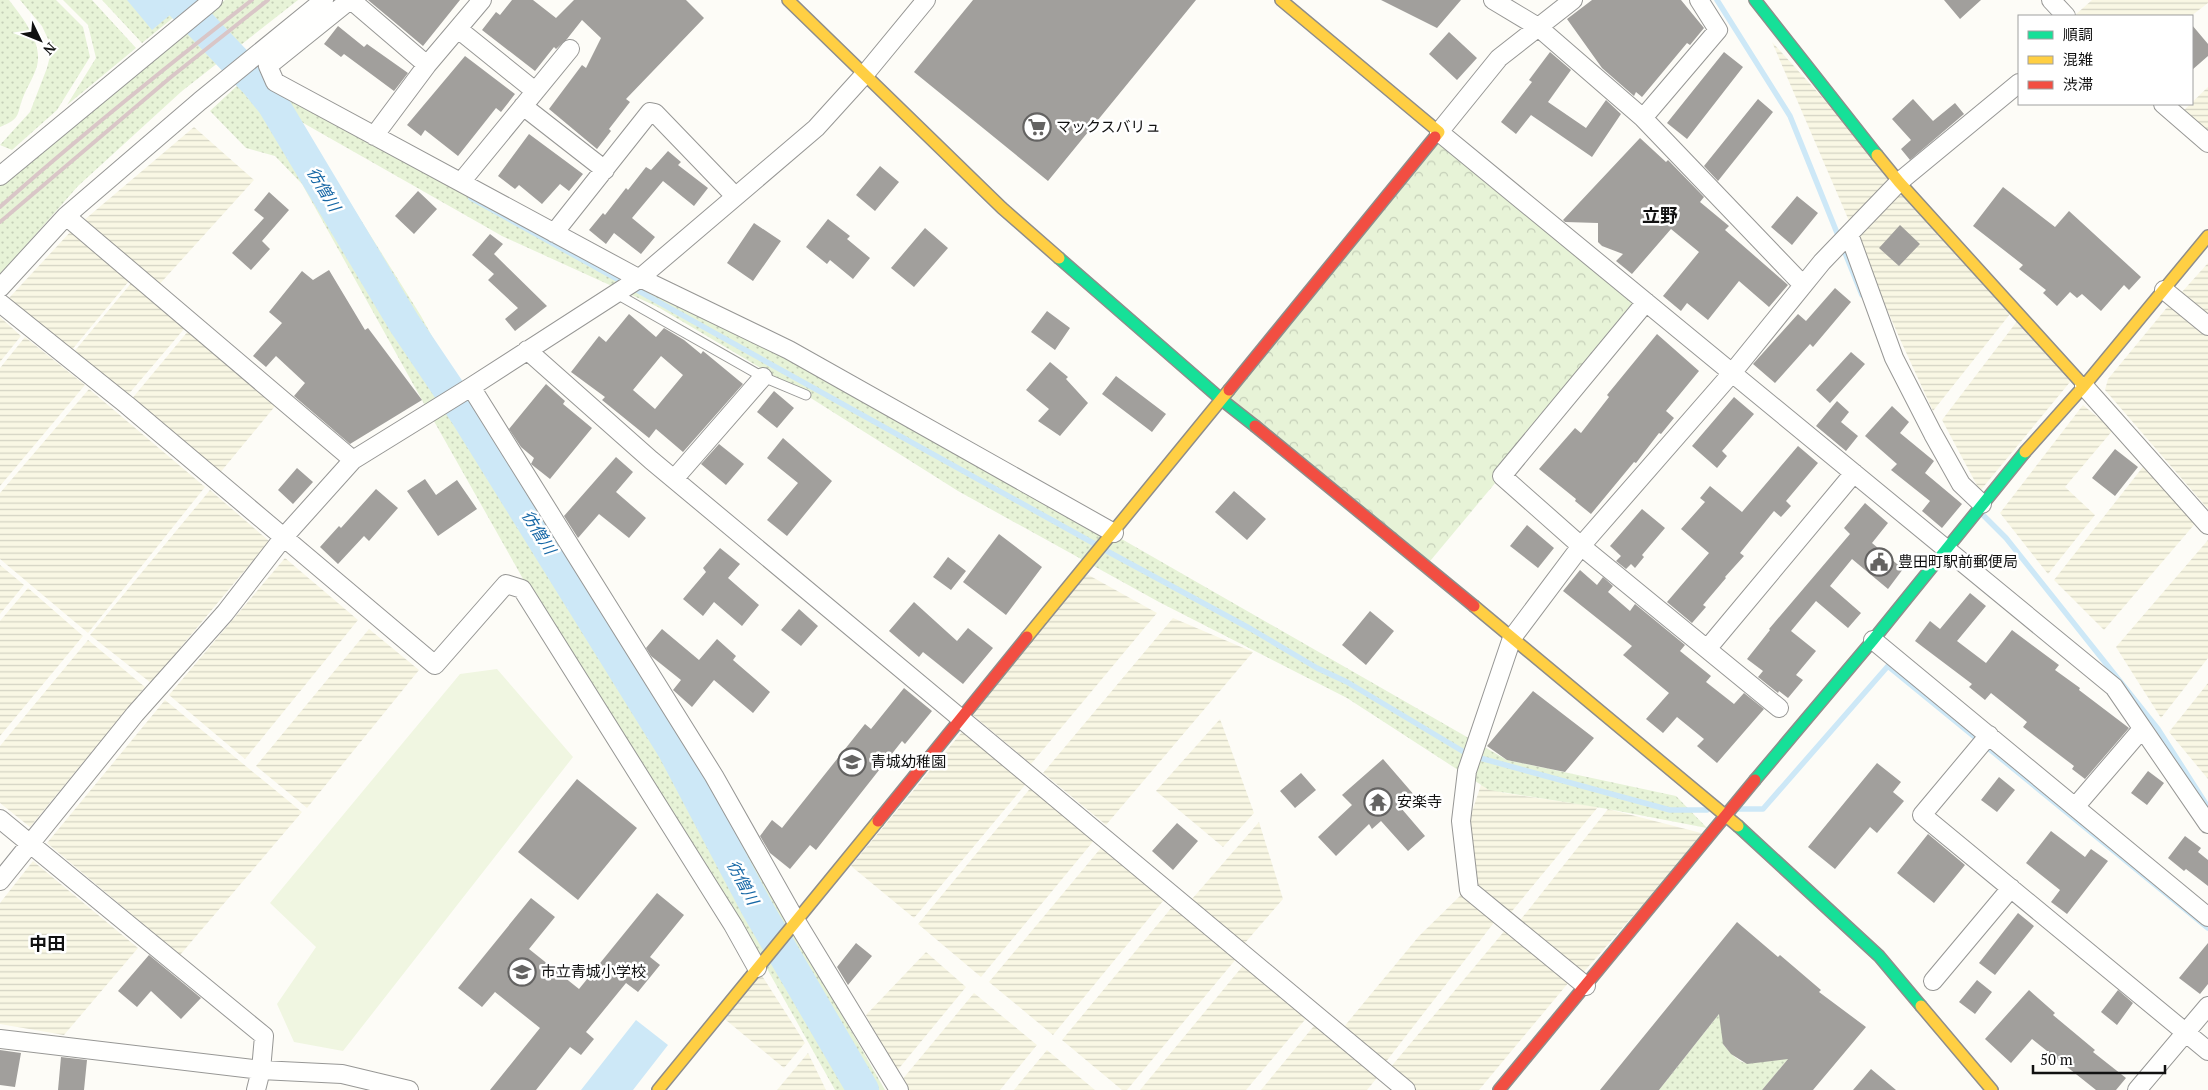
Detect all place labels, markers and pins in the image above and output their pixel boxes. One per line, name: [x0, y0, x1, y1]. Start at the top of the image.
supermarket icon: マックスバリュ: [1022, 112, 1052, 142]
place label: マックスバリュ: [1056, 116, 1161, 136]
public building icon: 豊田町駅前郵便局: [1864, 547, 1894, 577]
place label: 豊田町駅前郵便局: [1898, 551, 2018, 571]
school or university icon: 青城幼稚園: [837, 747, 867, 777]
place label: 青城幼稚園: [871, 751, 946, 771]
temple icon: 安楽寺: [1363, 787, 1393, 817]
place label: 安楽寺: [1397, 791, 1442, 811]
school or university icon: 市立青城小学校: [507, 957, 537, 987]
place label: 市立青城小学校: [541, 961, 646, 981]

